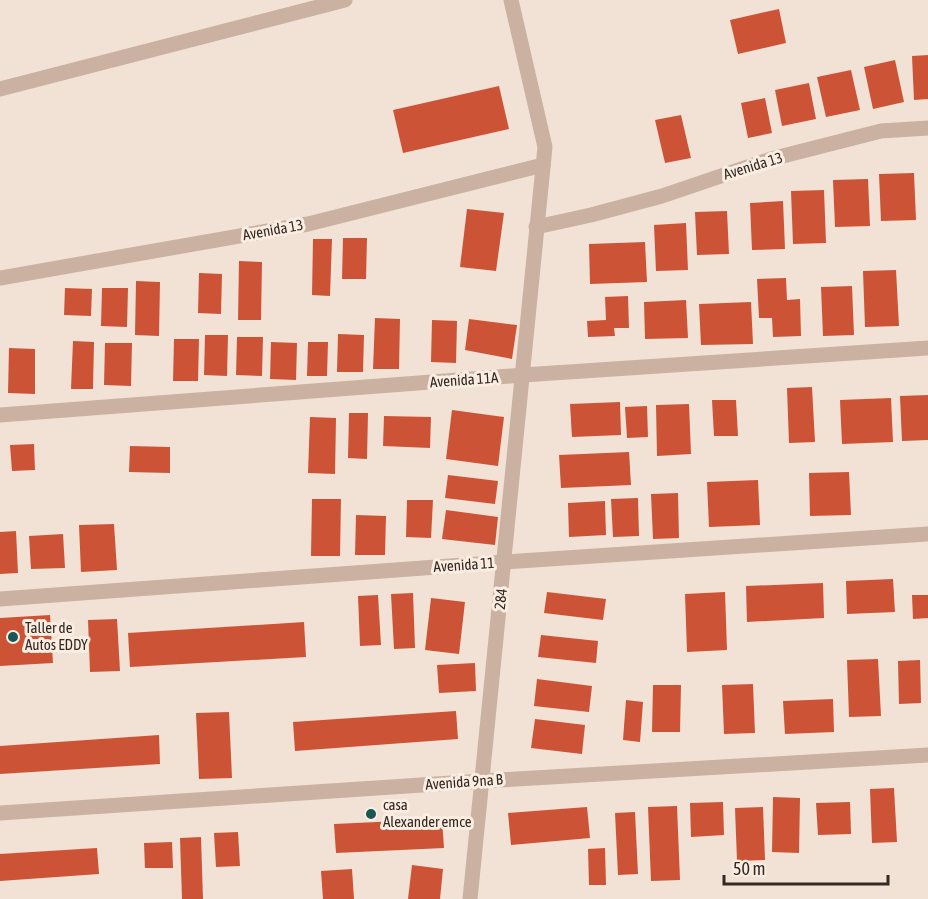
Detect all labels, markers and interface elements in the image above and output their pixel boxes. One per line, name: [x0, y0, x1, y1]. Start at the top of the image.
street label: Avenida 13: [721, 148, 785, 183]
street label: Avenida 13: [241, 216, 305, 243]
street label: Avenida 11A: [429, 369, 499, 390]
street label: Avenida 11: [433, 554, 495, 575]
street label: 284: [491, 588, 510, 610]
place label: Taller de Autos EDDY: [25, 619, 88, 653]
marker: Taller de Autos EDDY: [6, 630, 20, 644]
street label: Avenida 9na B: [425, 770, 503, 793]
place label: casa Alexander emce: [383, 796, 472, 830]
marker: casa Alexander emce: [364, 807, 378, 821]
scale bar: [724, 848, 888, 886]
text: 50 m: [733, 858, 765, 879]

